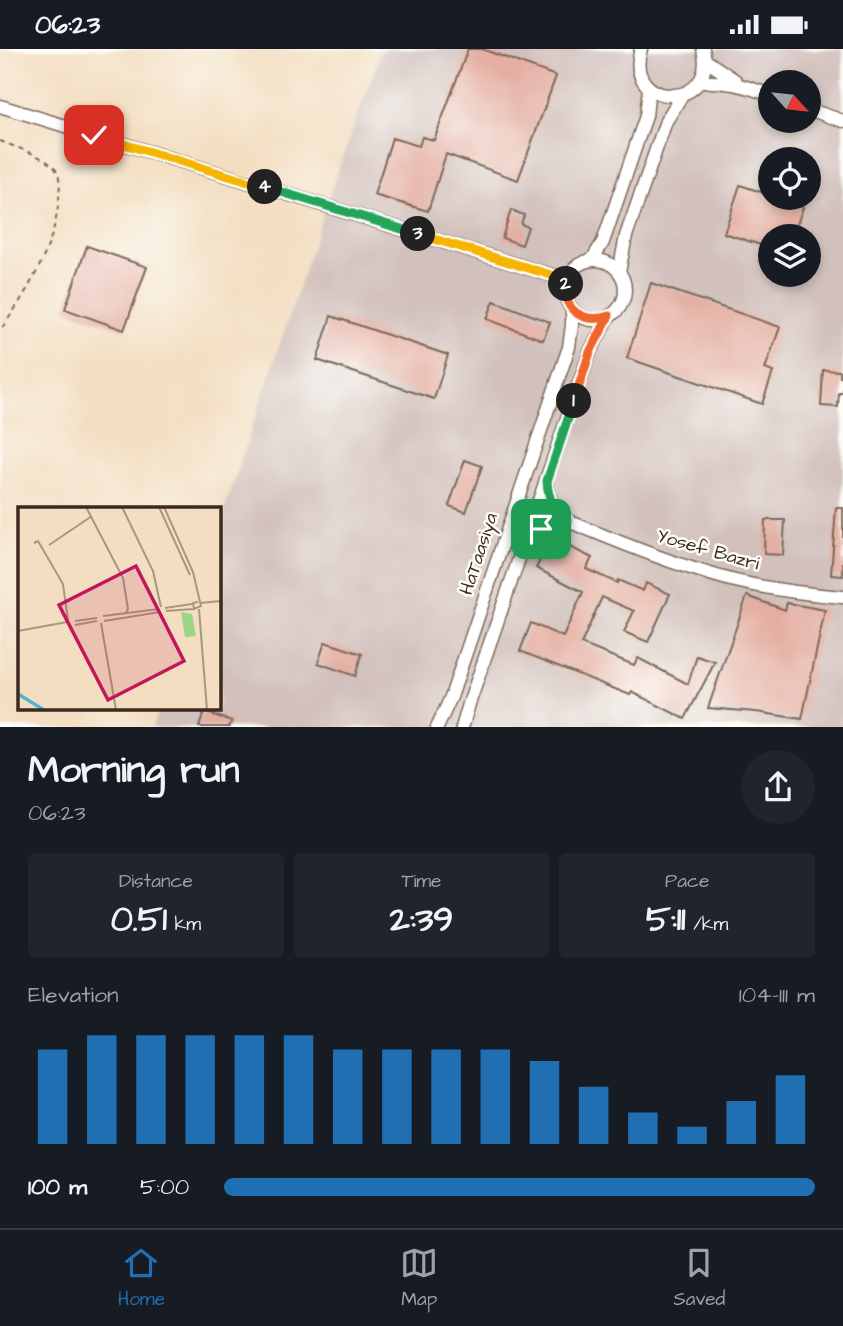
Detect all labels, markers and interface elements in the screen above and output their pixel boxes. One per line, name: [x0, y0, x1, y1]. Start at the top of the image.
text: 06:23: [35, 7, 100, 43]
north arrow: [758, 70, 821, 133]
map controls: [758, 70, 821, 287]
pin: [64, 105, 124, 165]
icon: check: [75, 116, 113, 154]
button: locate: [758, 147, 821, 210]
pin: 4: [247, 169, 282, 205]
text: 4: [258, 173, 271, 200]
pin: 3: [400, 217, 436, 251]
text: 3: [413, 220, 422, 247]
button: layers: [758, 224, 821, 287]
pin: 2: [548, 267, 584, 301]
text: 2: [560, 270, 571, 297]
pin: 1: [556, 383, 592, 419]
text: 1: [572, 387, 575, 414]
pin: [511, 499, 571, 559]
inset map: [18, 507, 220, 710]
street label: HaTaasiya: [453, 509, 506, 599]
icon: arrive: [522, 510, 560, 548]
street label: Yosef Bazri: [654, 522, 763, 578]
text: Morning run: [28, 745, 240, 797]
button: share: [741, 750, 815, 824]
text: 06:23: [28, 797, 86, 829]
text: Distance: [119, 868, 193, 895]
text: Time: [402, 868, 441, 895]
text: Pace: [665, 868, 709, 895]
text: 0.51: [111, 895, 167, 944]
text: 2:39: [390, 895, 453, 944]
text: 5:11: [646, 895, 686, 944]
text: km: [167, 911, 201, 938]
text: /km: [686, 911, 728, 938]
text: Elevation: [28, 979, 119, 1011]
text: 104–111 m: [739, 979, 815, 1011]
text: 100 m: [28, 1171, 87, 1203]
text: 5:00: [140, 1171, 189, 1203]
tab: Home: [118, 1244, 165, 1313]
tab: Map: [400, 1244, 438, 1313]
tab: Saved: [674, 1244, 725, 1313]

